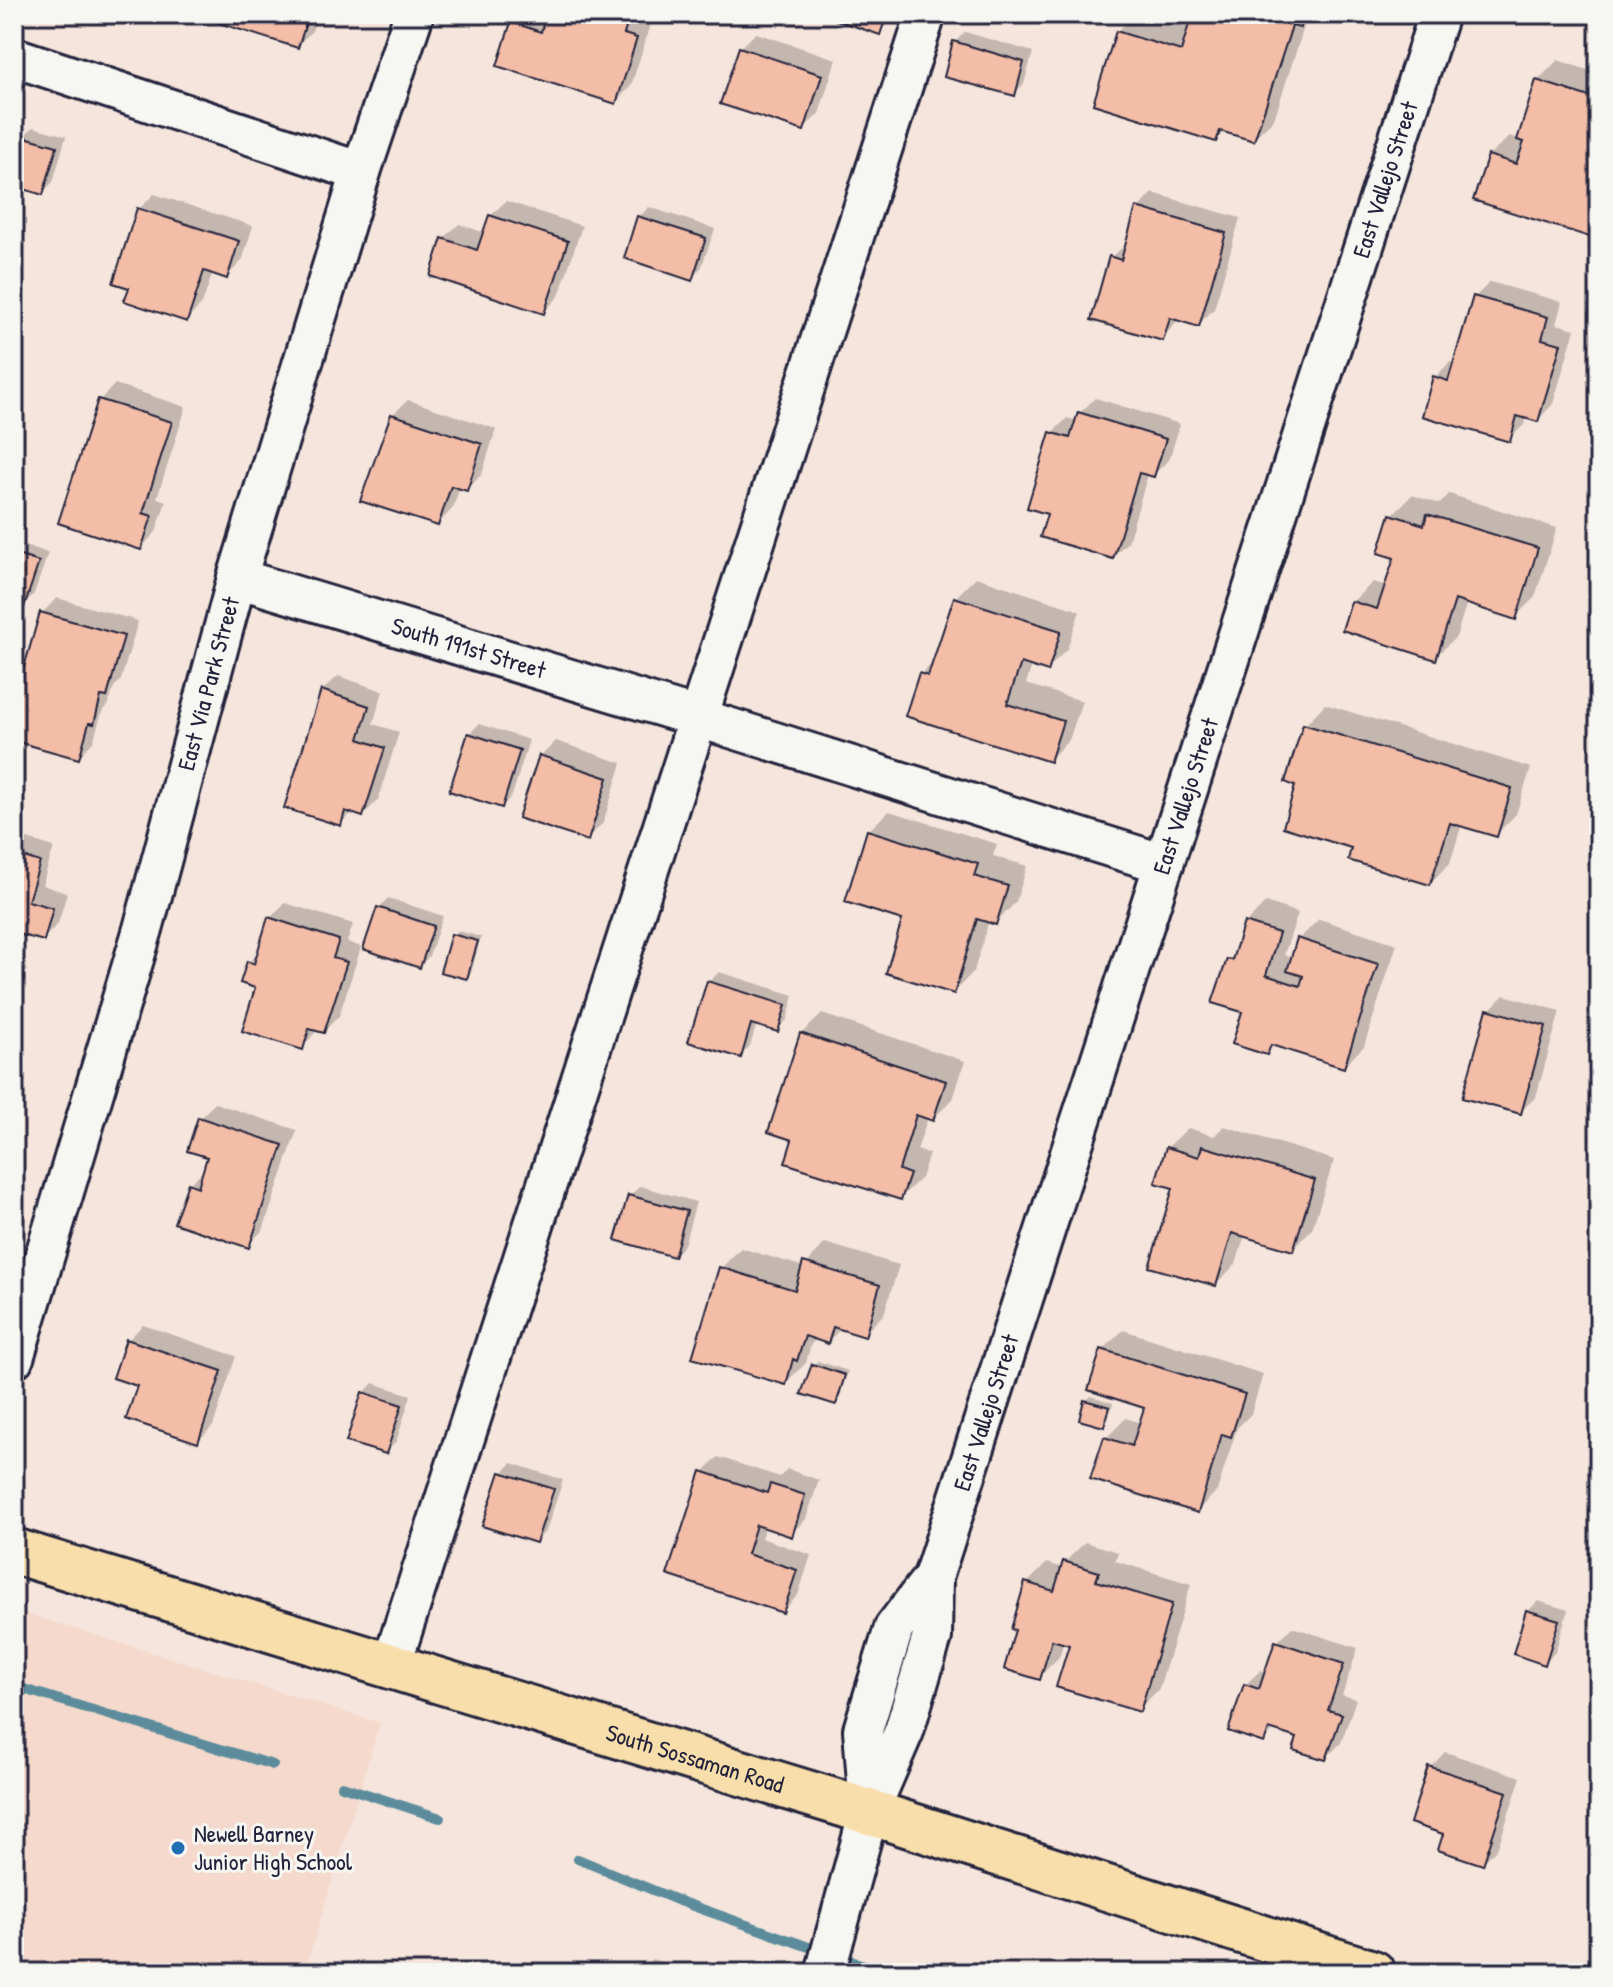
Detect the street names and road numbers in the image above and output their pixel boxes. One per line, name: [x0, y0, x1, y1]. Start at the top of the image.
street label: East Vallejo Street: [1344, 96, 1425, 262]
street label: East Via Park Street: [169, 592, 246, 774]
street label: South 191st Street: [388, 609, 551, 686]
street label: East Vallejo Street: [1145, 713, 1225, 878]
street label: East Vallejo Street: [945, 1329, 1026, 1495]
street label: South Sossaman Road: [602, 1716, 788, 1800]

